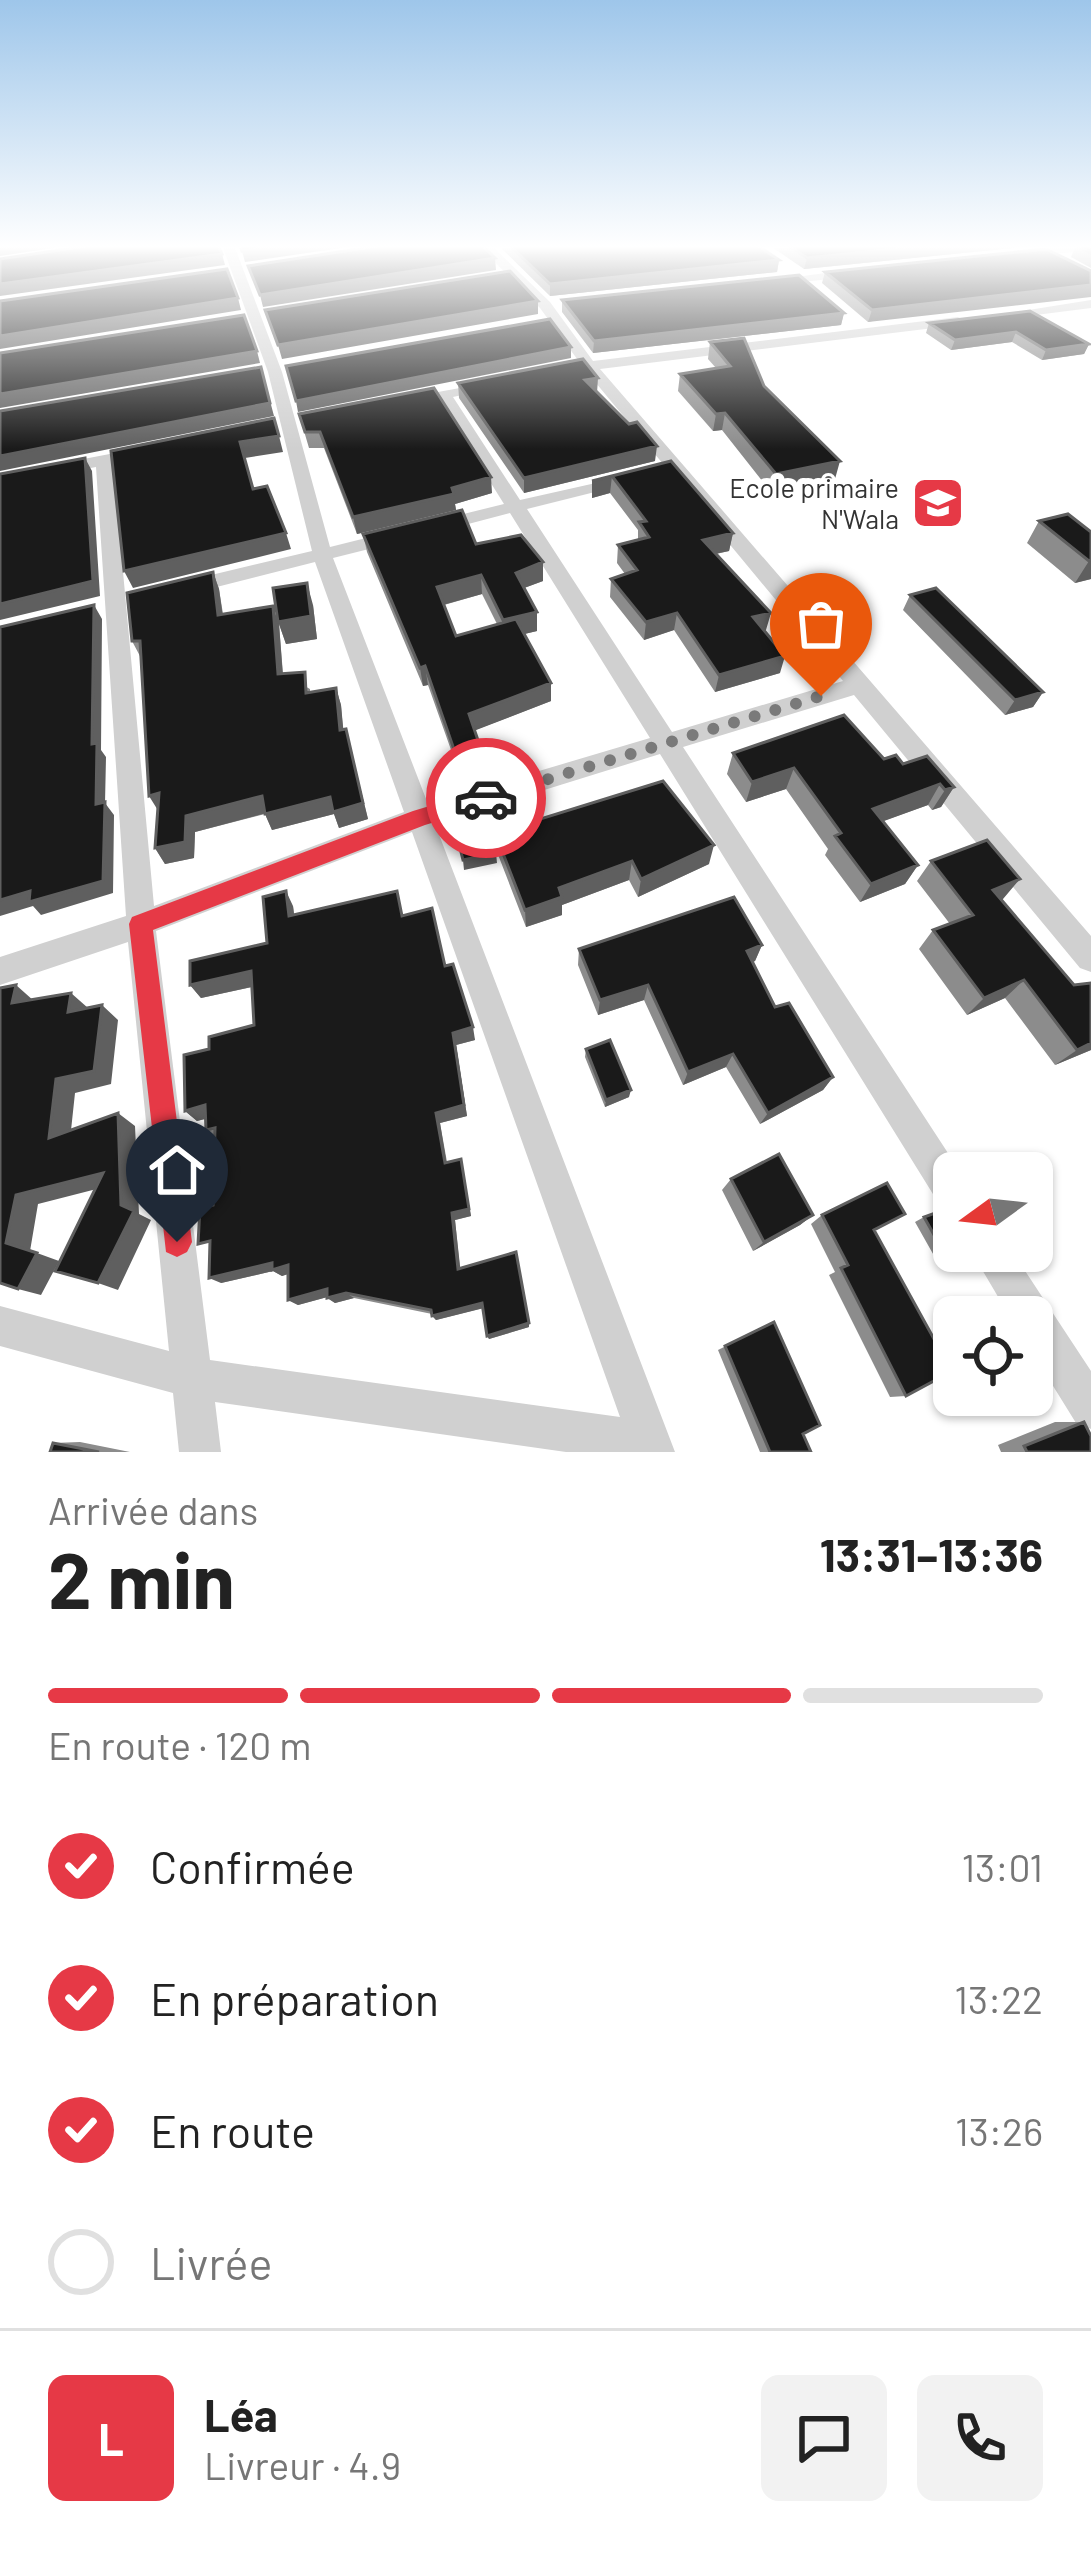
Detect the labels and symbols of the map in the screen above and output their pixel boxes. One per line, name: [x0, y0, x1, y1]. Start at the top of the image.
place label: Ecole primaire N'Wala: [729, 471, 899, 534]
school or university icon: Ecole primaire N'Wala: [910, 475, 966, 531]
pin: [770, 573, 872, 696]
courier: [426, 738, 546, 858]
pin: [126, 1119, 228, 1242]
north arrow: [933, 1152, 1053, 1272]

